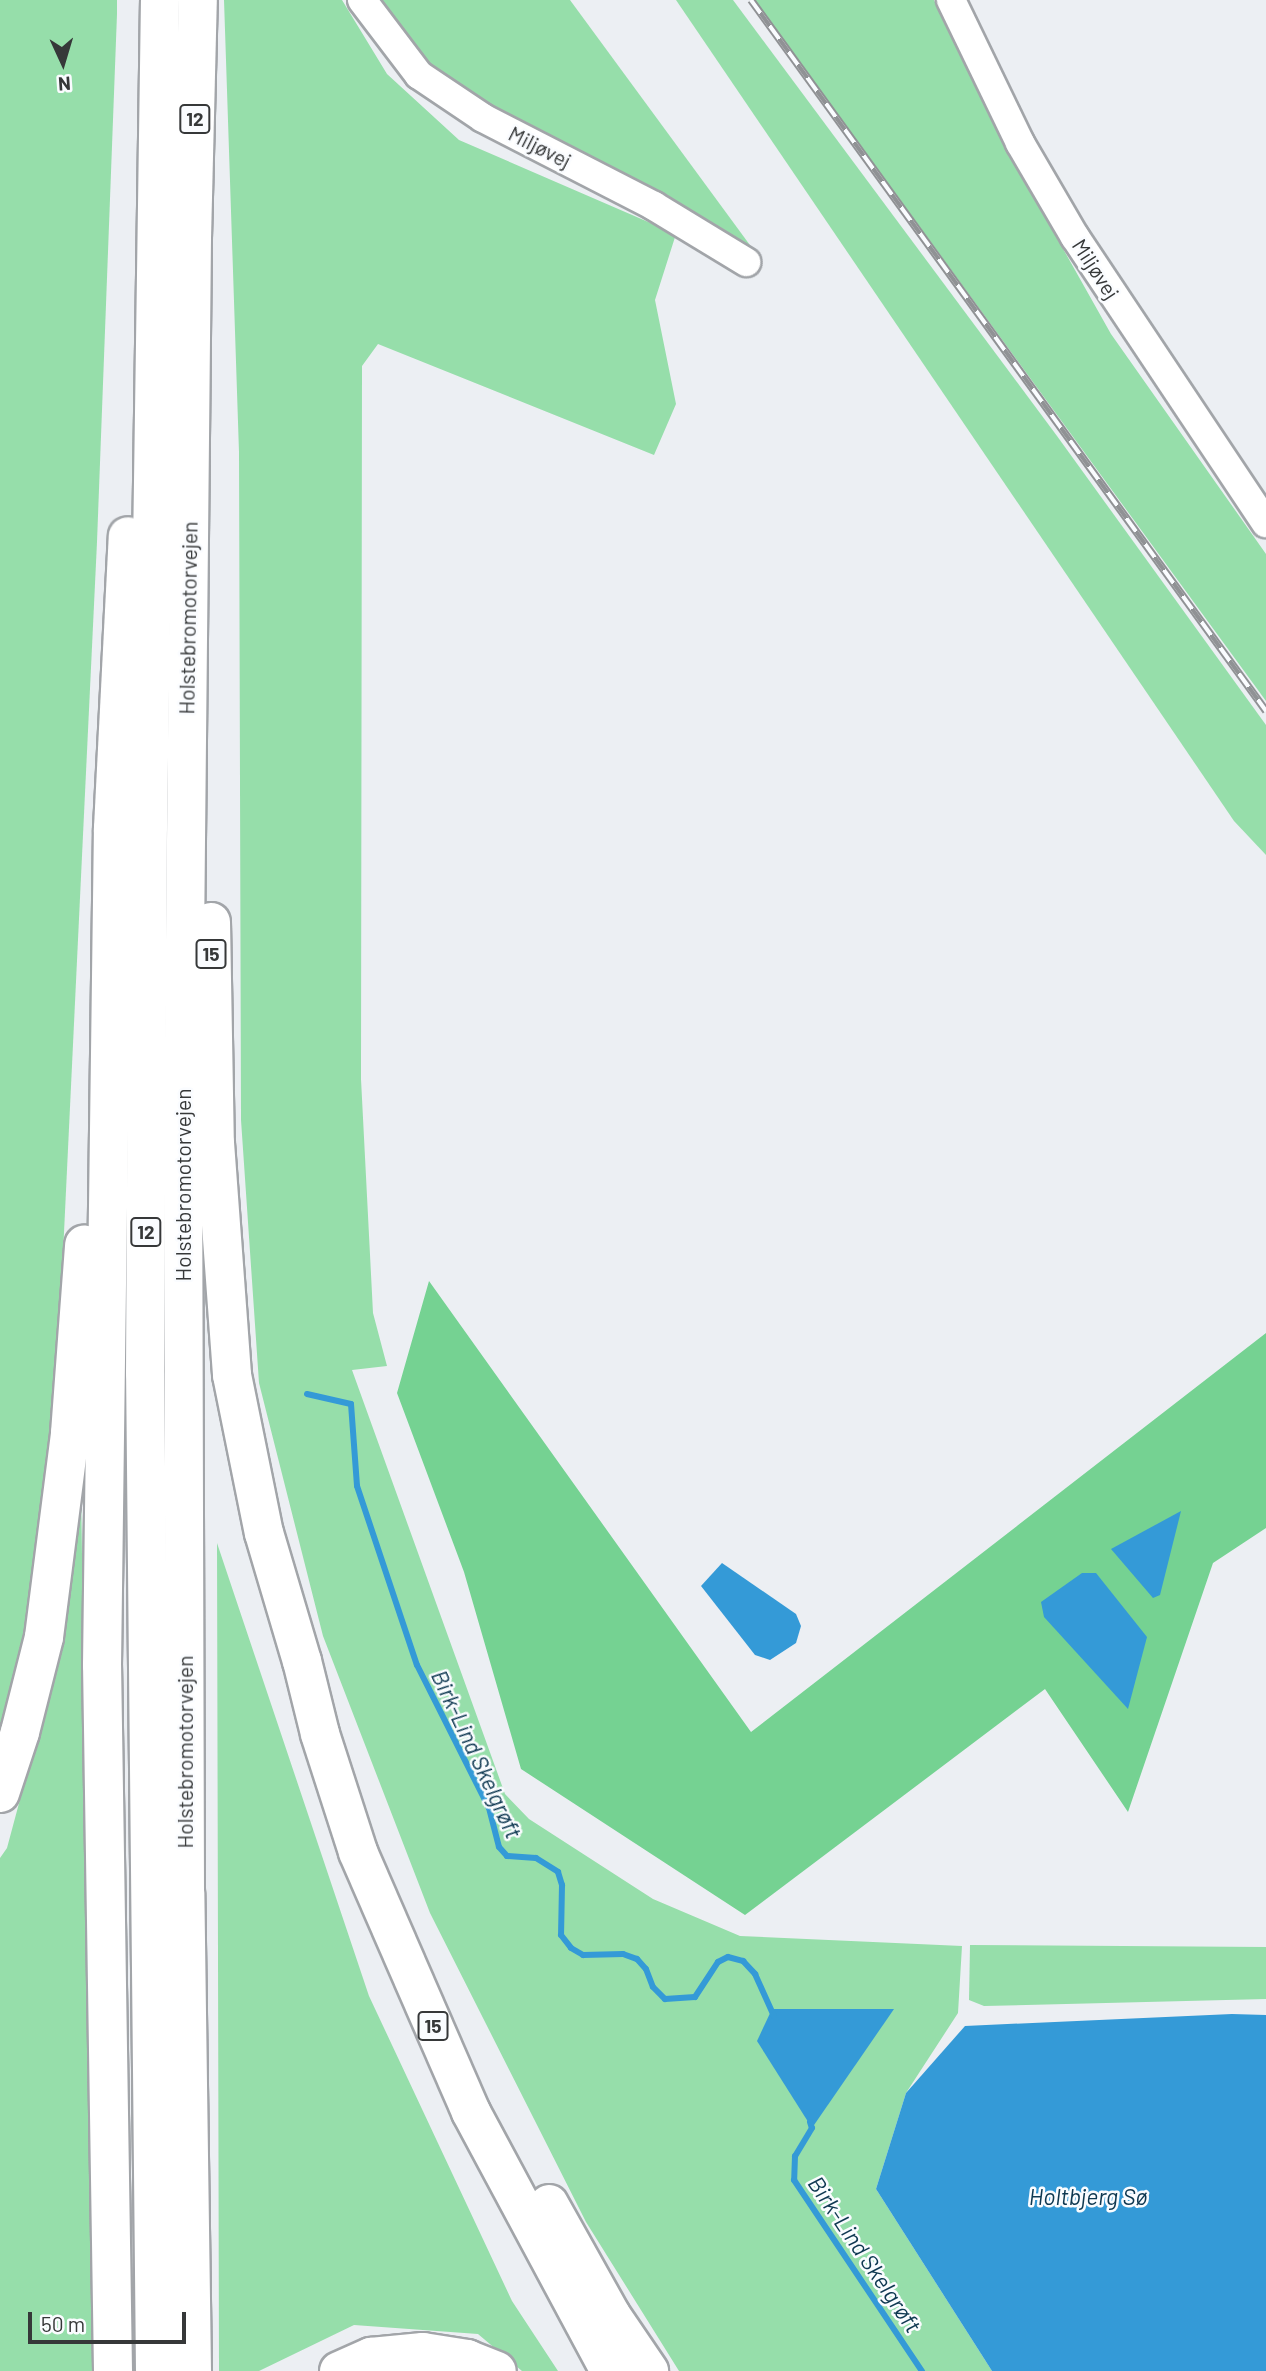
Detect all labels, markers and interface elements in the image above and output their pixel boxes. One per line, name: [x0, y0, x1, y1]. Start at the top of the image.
north arrow: [28, 28, 98, 98]
text: N: [57, 73, 72, 96]
road number: 12: [179, 104, 211, 134]
street label: Miljøvej: [504, 121, 576, 173]
street label: Miljøvej: [1067, 234, 1125, 304]
street label: Holstebromotorvejen: [174, 521, 202, 715]
road number: 15: [195, 938, 227, 970]
street label: Holstebromotorvejen: [170, 1088, 196, 1282]
road number: 12: [130, 1216, 162, 1248]
street label: Holstebromotorvejen: [172, 1655, 198, 1849]
water label: Birk-Lind Skelgrøft: [426, 1665, 528, 1843]
road number: 15: [417, 2010, 449, 2042]
water label: Birk-Lind Skelgrøft: [802, 2171, 928, 2337]
water label: Holtbjerg Sø: [1029, 2182, 1147, 2210]
scale bar: [32, 2298, 189, 2342]
text: 50 m: [41, 2311, 85, 2336]

